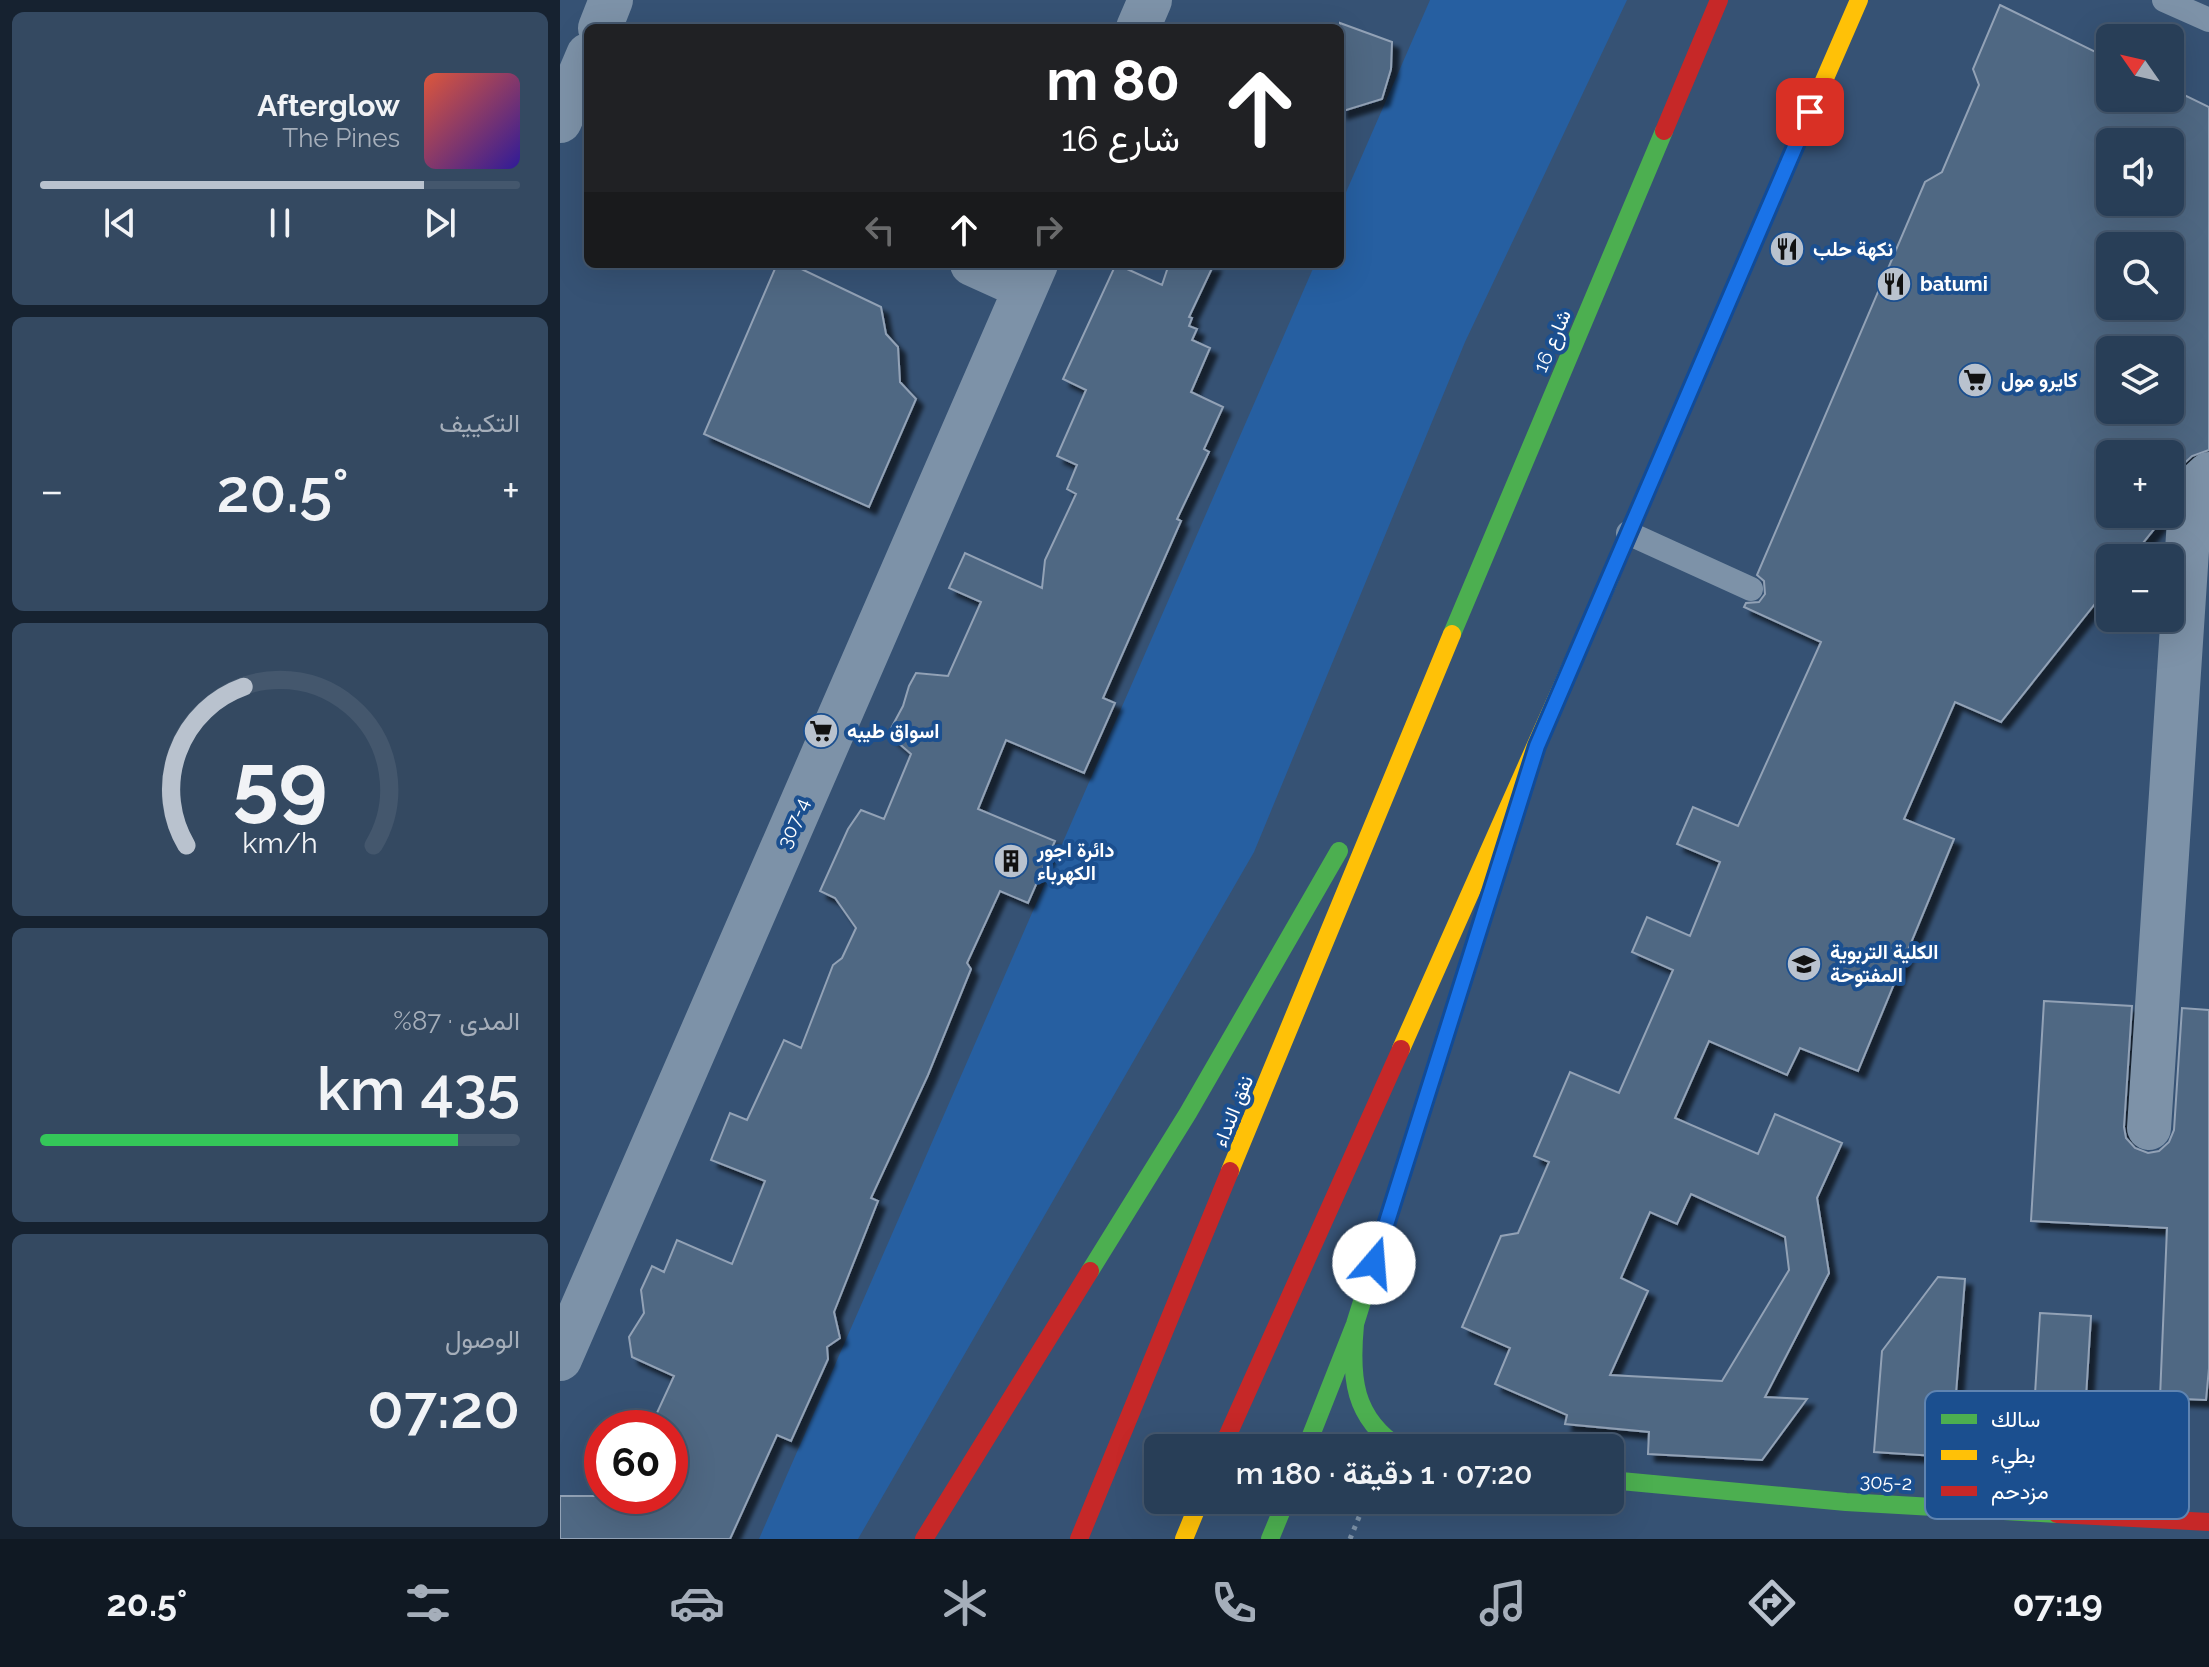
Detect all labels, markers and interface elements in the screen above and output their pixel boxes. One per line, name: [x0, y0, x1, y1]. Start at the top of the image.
north arrow: [2096, 24, 2184, 112]
map controls: [2096, 24, 2184, 632]
text: 80 m: [1046, 47, 1180, 113]
icon: ahead: [1208, 56, 1312, 160]
pin: [1776, 78, 1844, 146]
text: Afterglow: [257, 88, 400, 123]
icon: arrive: [1788, 90, 1832, 134]
text: شارع 16: [1061, 117, 1180, 159]
text: The Pines: [282, 123, 400, 153]
button: sound: [2096, 128, 2184, 216]
icon: previous: [98, 201, 142, 245]
icon: pause: [258, 201, 302, 245]
icon: next: [418, 201, 462, 245]
icon: left: [858, 208, 902, 252]
icon: ahead: [942, 208, 986, 252]
icon: right: [1026, 208, 1070, 252]
restaurant icon: نكهة حلب: [1768, 230, 1806, 268]
button: search: [2096, 232, 2184, 320]
place label: نكهة حلب: [1813, 237, 1893, 262]
restaurant icon: batumi: [1875, 265, 1913, 303]
place label: batumi: [1920, 272, 1988, 296]
street label: شارع 16: [1528, 306, 1578, 377]
button: layers: [2096, 336, 2184, 424]
supermarket icon: كايرو مول: [1956, 361, 1994, 399]
place label: كايرو مول: [2001, 368, 2078, 393]
text: التكييف: [439, 408, 520, 438]
button: +: [2096, 440, 2184, 528]
text: 20.5°: [217, 456, 349, 526]
text: −: [40, 465, 64, 516]
text: +: [502, 465, 520, 516]
button: −: [2096, 544, 2184, 632]
supermarket icon: اسواق طيبه: [802, 712, 840, 750]
place label: اسواق طيبه: [847, 719, 939, 744]
text: 59: [232, 733, 328, 830]
street label: 307-4: [772, 794, 814, 852]
text: km/h: [242, 826, 318, 860]
place label: دائرة اجور الكهرباء: [1036, 838, 1114, 886]
building icon: دائرة اجور الكهرباء: [992, 842, 1030, 880]
place label: الكلية التربوية المفتوحة: [1830, 940, 1938, 988]
school or university icon: الكلية التربوية المفتوحة: [1785, 945, 1823, 983]
text: المدى · 87%: [393, 1006, 520, 1036]
text: 435 km: [317, 1054, 520, 1124]
street label: نفق النداء: [1208, 1072, 1258, 1150]
position arrow: [1332, 1221, 1416, 1305]
text: الوصول: [445, 1324, 520, 1354]
text: 07:20: [367, 1372, 520, 1442]
legend: [1925, 1391, 2189, 1519]
text: سالك: [1991, 1406, 2040, 1432]
speed limit sign: 60: [584, 1410, 688, 1514]
text: بطيء: [1991, 1442, 2036, 1474]
text: 07:20 · 1 دقيقة · 180 m: [1236, 1456, 1532, 1491]
street label: 305-2: [1859, 1469, 1913, 1495]
text: مزدحم: [1991, 1478, 2049, 1506]
icon: filters: [400, 1575, 456, 1631]
icon: car: [669, 1575, 725, 1631]
icon: climate: [937, 1575, 993, 1631]
icon: phone: [1206, 1575, 1262, 1631]
icon: music: [1475, 1575, 1531, 1631]
icon: directions: [1744, 1575, 1800, 1631]
text: 20.5°: [106, 1582, 187, 1624]
text: 07:19: [2012, 1582, 2103, 1624]

